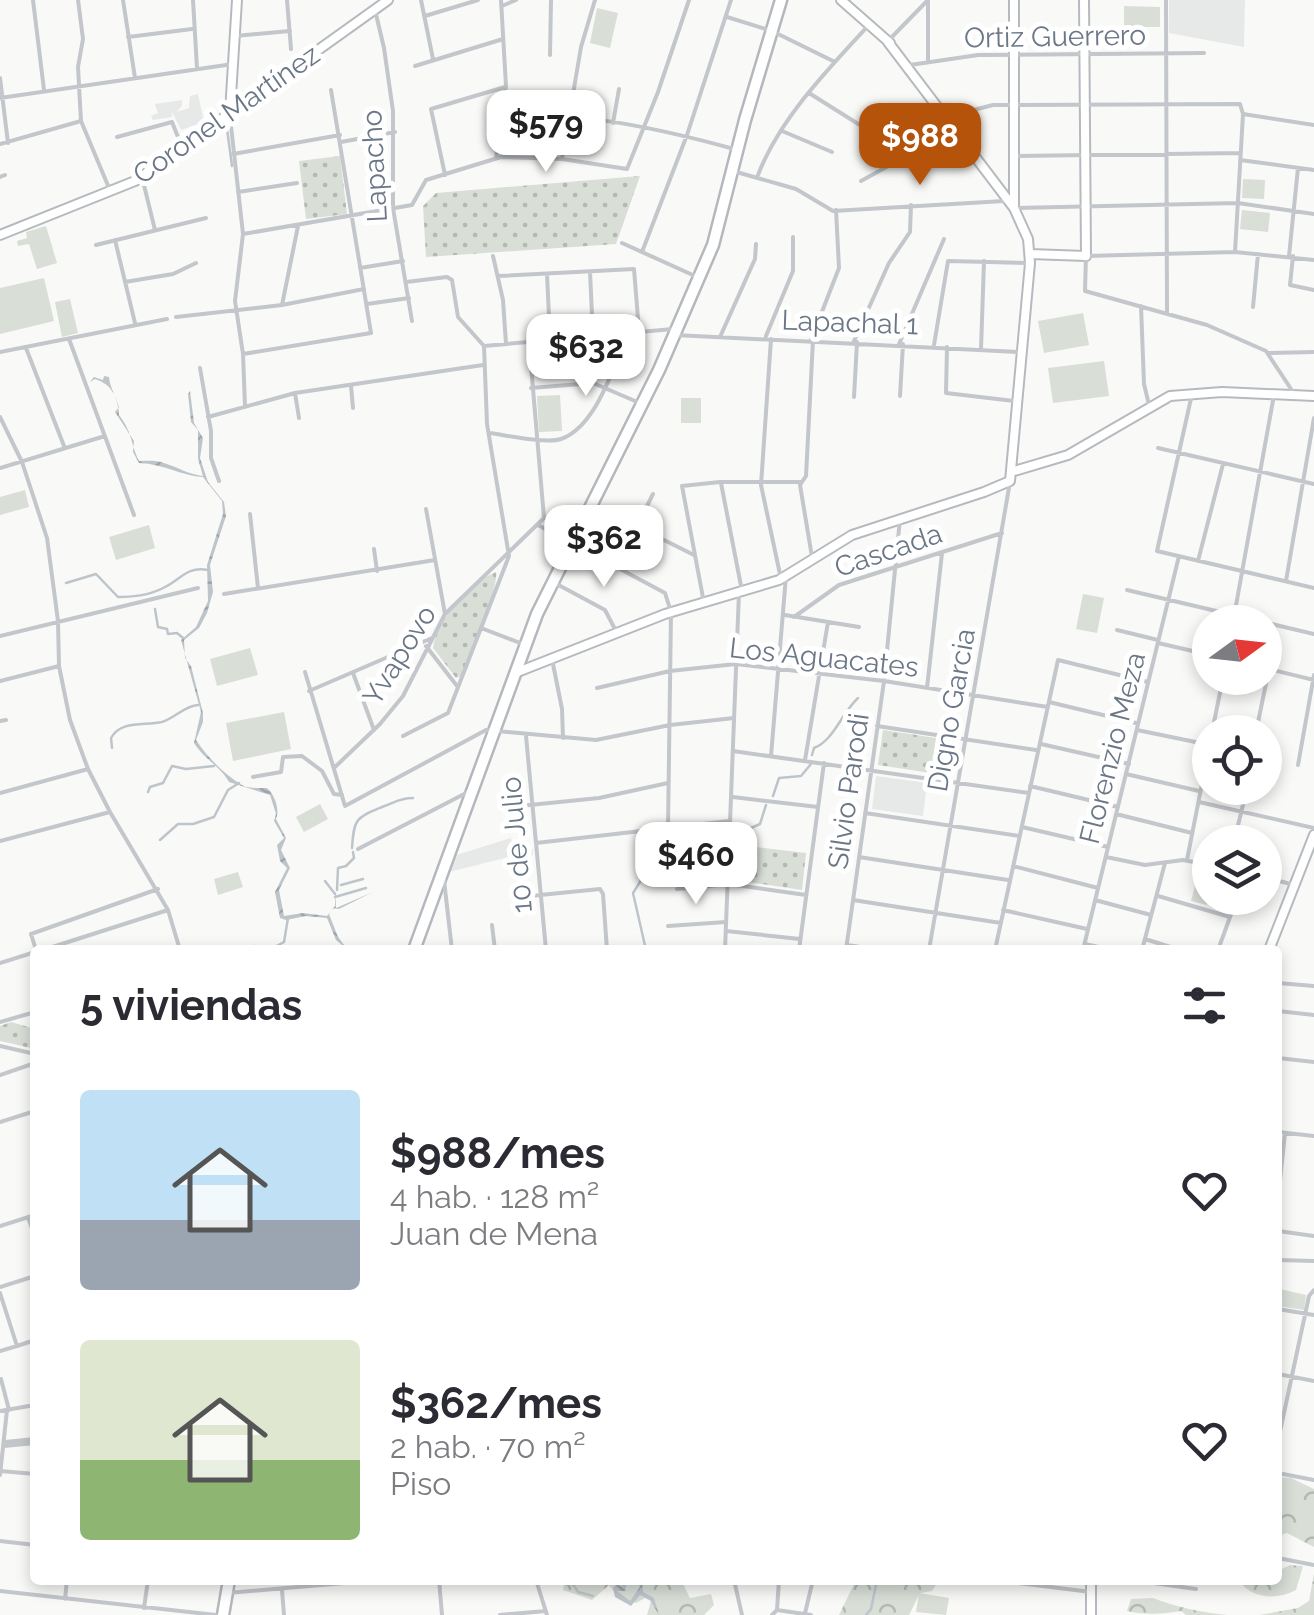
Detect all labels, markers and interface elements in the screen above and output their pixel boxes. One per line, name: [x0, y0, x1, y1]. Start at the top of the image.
street label: Ortiz Guerrero: [964, 18, 1146, 55]
street label: Coronel Martínez: [127, 38, 326, 191]
pin: $579: [487, 90, 605, 175]
pin: $988: [861, 103, 979, 188]
text: $579: [509, 104, 583, 141]
street label: Lapacho: [355, 109, 394, 223]
text: $988: [881, 117, 959, 154]
street label: Lapachal 1: [781, 304, 919, 341]
pin: $632: [527, 314, 645, 399]
text: $632: [548, 328, 624, 365]
pin: $362: [545, 505, 663, 590]
street label: Cascada: [830, 517, 946, 584]
text: $362: [566, 519, 642, 556]
street label: Yvapovo: [356, 599, 443, 711]
north arrow: [1192, 605, 1282, 695]
map controls: [1192, 605, 1282, 915]
street label: Digno Garcia: [921, 626, 982, 794]
street label: Los Aguacates: [728, 631, 920, 684]
street label: Florenzio Meza: [1073, 649, 1152, 847]
street label: Silvio Parodi: [821, 711, 876, 871]
button: locate: [1192, 715, 1282, 805]
street label: 10 de Julio: [494, 775, 539, 915]
pin: $460: [637, 822, 755, 907]
button: layers: [1192, 825, 1282, 915]
text: $460: [657, 836, 735, 873]
icon: filters: [1177, 978, 1232, 1033]
text: 5 viviendas: [80, 981, 302, 1030]
text: $988/mes: [390, 1129, 605, 1178]
icon: home: [160, 1130, 280, 1250]
icon: heart: [1177, 1163, 1232, 1218]
text: 4 hab. · 128 m²: [390, 1178, 599, 1215]
text: Juan de Mena: [390, 1215, 598, 1252]
text: $362/mes: [390, 1379, 602, 1428]
icon: home: [160, 1380, 280, 1500]
icon: heart: [1177, 1413, 1232, 1468]
text: 2 hab. · 70 m²: [390, 1428, 586, 1465]
text: Piso: [390, 1465, 451, 1502]

